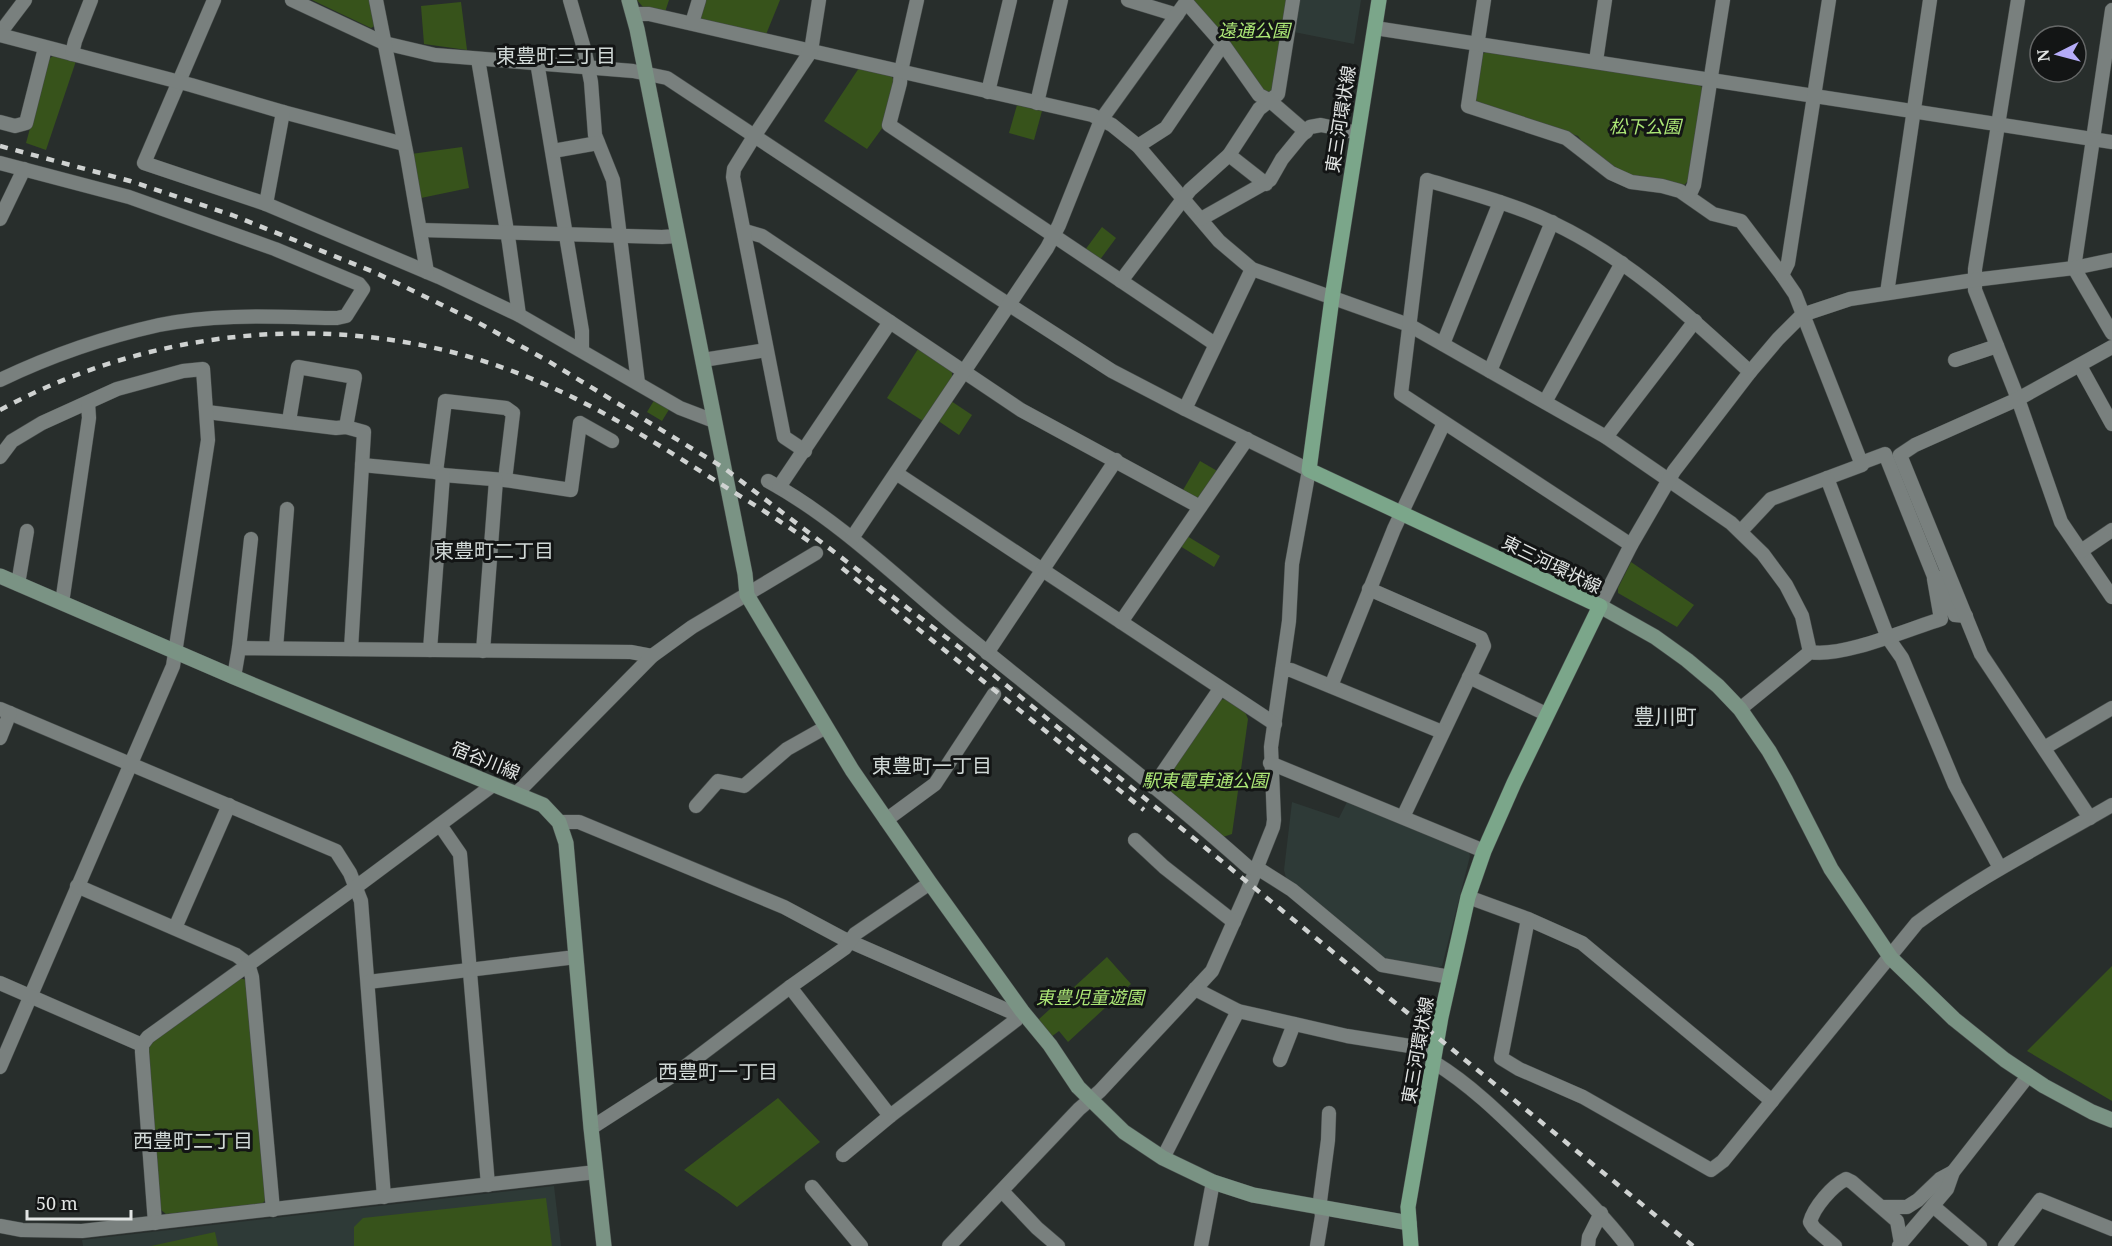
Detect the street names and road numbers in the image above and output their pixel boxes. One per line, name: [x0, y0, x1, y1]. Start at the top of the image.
street label: 東三河環状線: [1320, 64, 1360, 174]
street label: 東三河環状線: [1498, 530, 1606, 598]
street label: 宿谷川線: [448, 735, 524, 785]
street label: 東三河環状線: [1396, 995, 1438, 1105]

